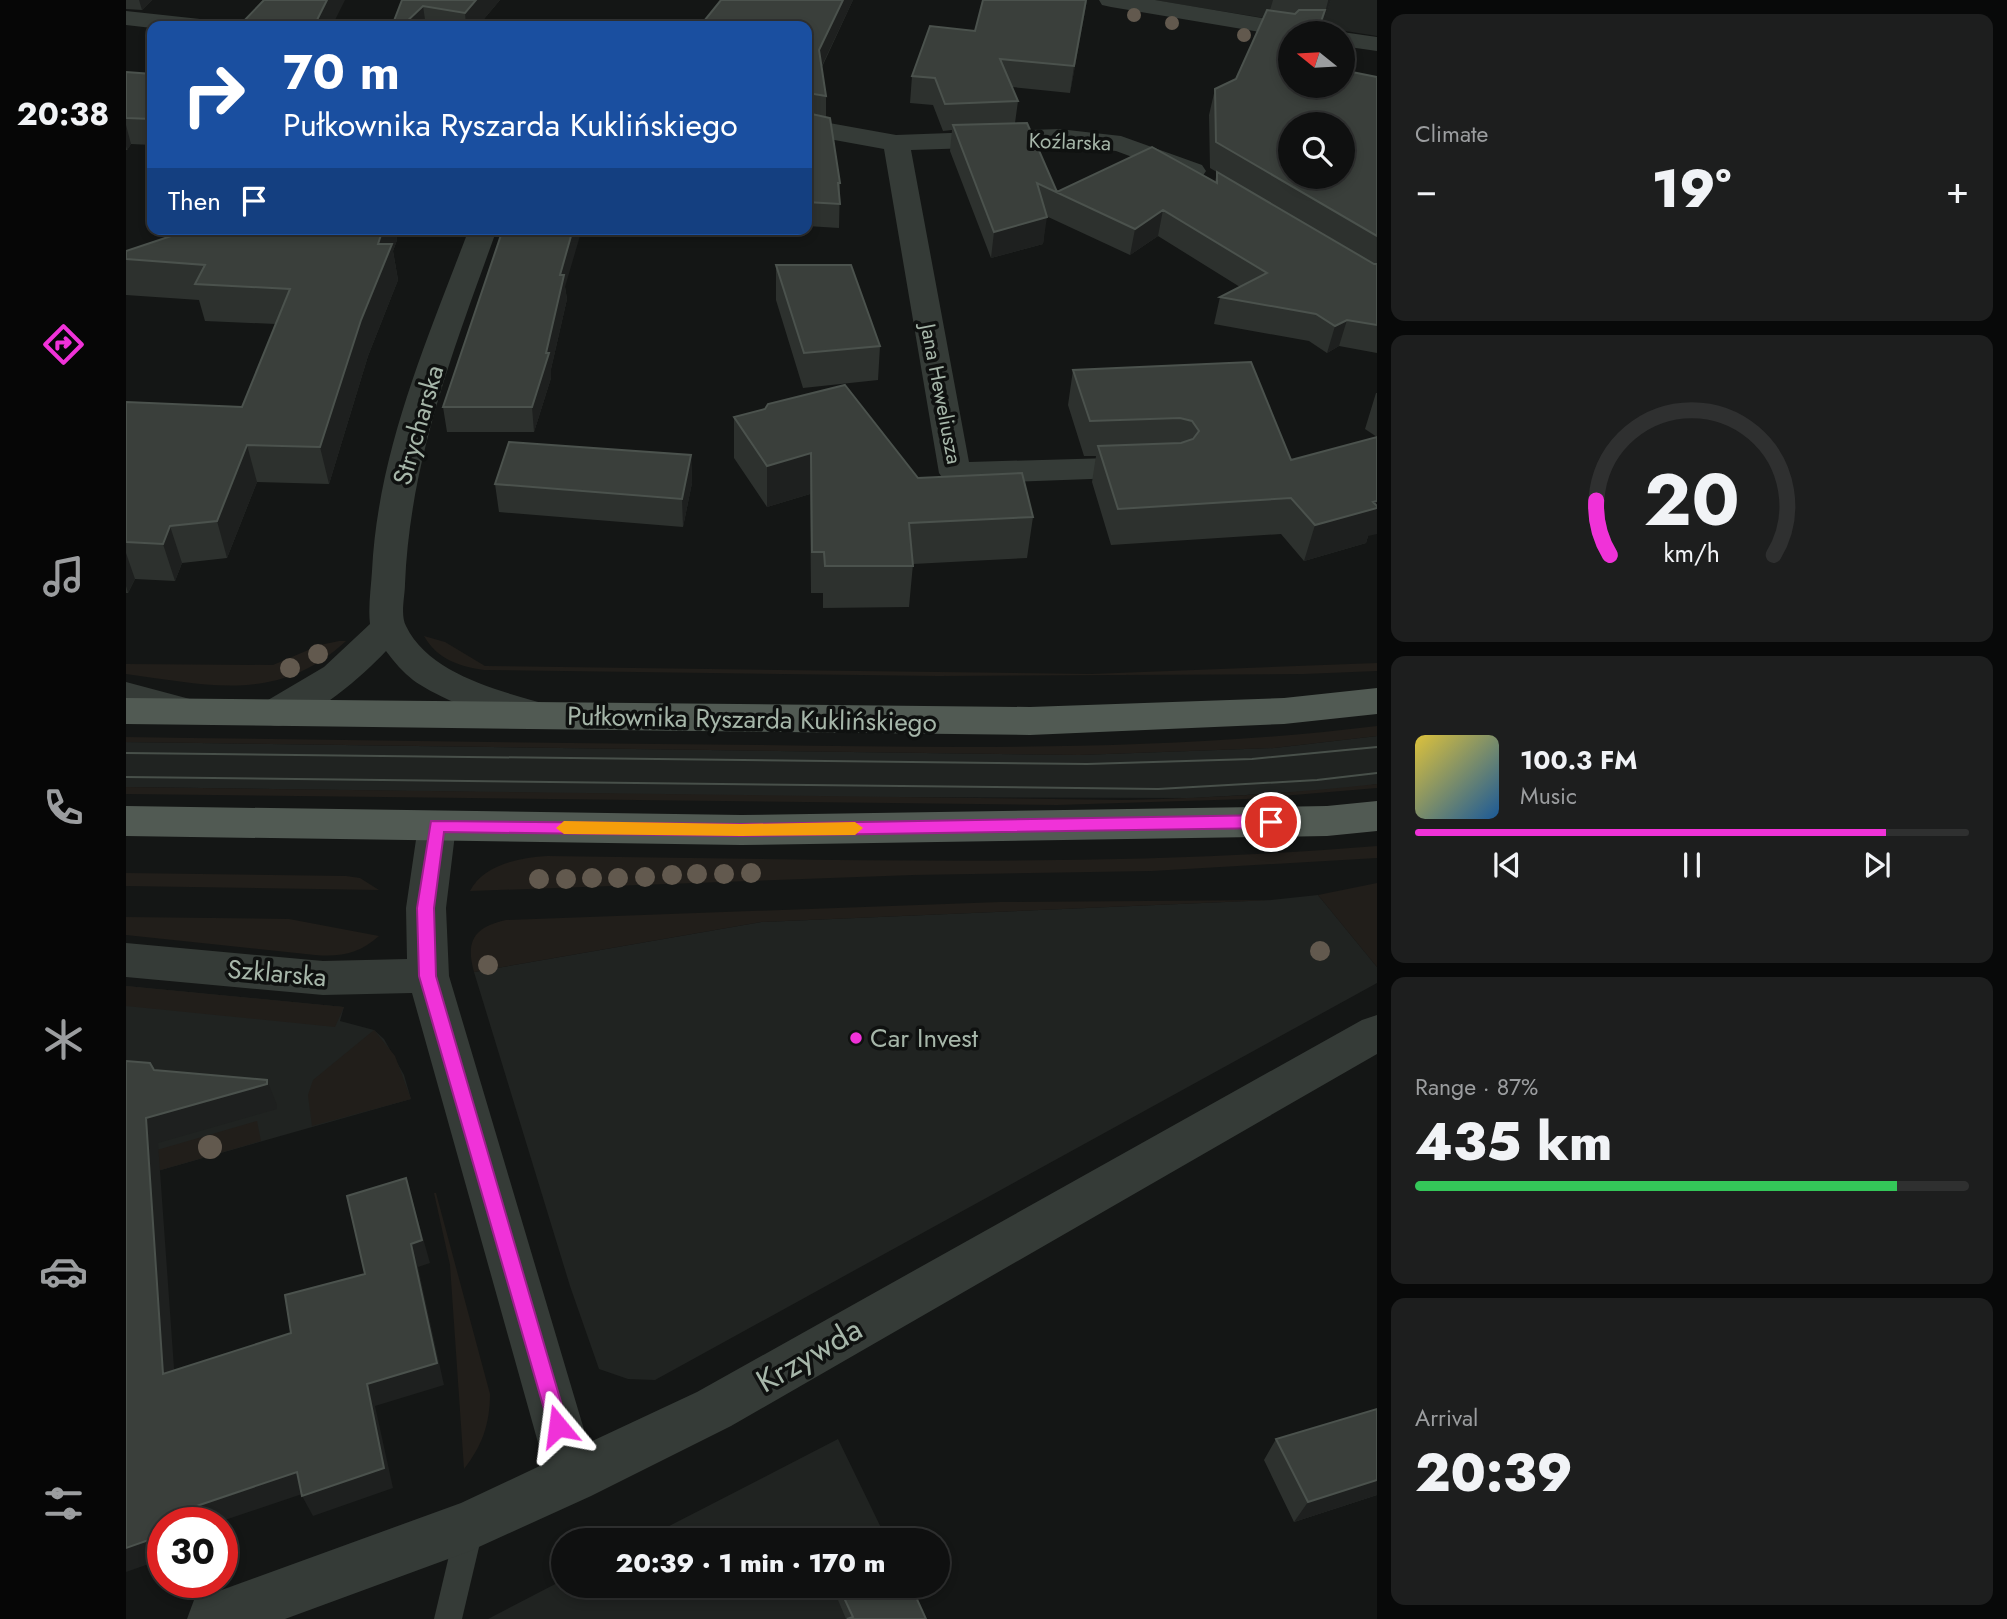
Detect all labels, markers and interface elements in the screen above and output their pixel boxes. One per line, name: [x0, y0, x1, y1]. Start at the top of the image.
north arrow: [1278, 21, 1354, 98]
map controls: [1278, 21, 1355, 189]
text: 70 m: [283, 37, 400, 107]
icon: right: [168, 49, 259, 140]
text: 20:38: [17, 91, 109, 137]
text: Pułkownika Ryszarda Kuklińskiego: [283, 102, 738, 148]
button: search: [1278, 112, 1355, 189]
text: Climate: [1415, 117, 1488, 151]
street label: Koźlarska: [1028, 126, 1112, 158]
text: 19°: [1652, 151, 1731, 227]
text: −: [1415, 162, 1437, 217]
text: +: [1946, 162, 1969, 217]
text: Then: [168, 182, 221, 220]
icon: arrive: [235, 182, 273, 220]
street label: Jana Heweliusza: [912, 318, 969, 467]
icon: directions: [39, 320, 88, 369]
street label: Strycharska: [383, 361, 453, 489]
text: 20: [1644, 447, 1740, 552]
text: km/h: [1664, 534, 1720, 570]
icon: music: [39, 552, 88, 601]
street label: Pułkownika Ryszarda Kuklińskiego: [567, 697, 937, 741]
text: 100.3 FM: [1520, 741, 1638, 779]
text: Music: [1520, 779, 1577, 813]
icon: phone: [39, 783, 88, 832]
pin: [1241, 792, 1301, 852]
icon: arrive: [1252, 803, 1290, 841]
icon: previous: [1488, 846, 1526, 884]
icon: pause: [1673, 846, 1711, 884]
icon: next: [1858, 846, 1896, 884]
street label: Szklarska: [226, 950, 328, 996]
icon: climate: [39, 1015, 88, 1064]
place label: Car Invest: [870, 1019, 979, 1057]
marker: Car Invest: [848, 1030, 864, 1046]
text: Range · 87%: [1415, 1070, 1538, 1104]
text: 435 km: [1415, 1104, 1612, 1180]
icon: car: [39, 1247, 88, 1296]
street label: Krzywda: [747, 1306, 871, 1404]
position arrow: [521, 1389, 595, 1463]
text: Arrival: [1415, 1401, 1478, 1435]
text: 20:39: [1415, 1435, 1573, 1511]
icon: filters: [39, 1479, 88, 1528]
speed limit sign: 30: [147, 1507, 238, 1598]
text: 20:39 · 1 min · 170 m: [615, 1544, 886, 1582]

